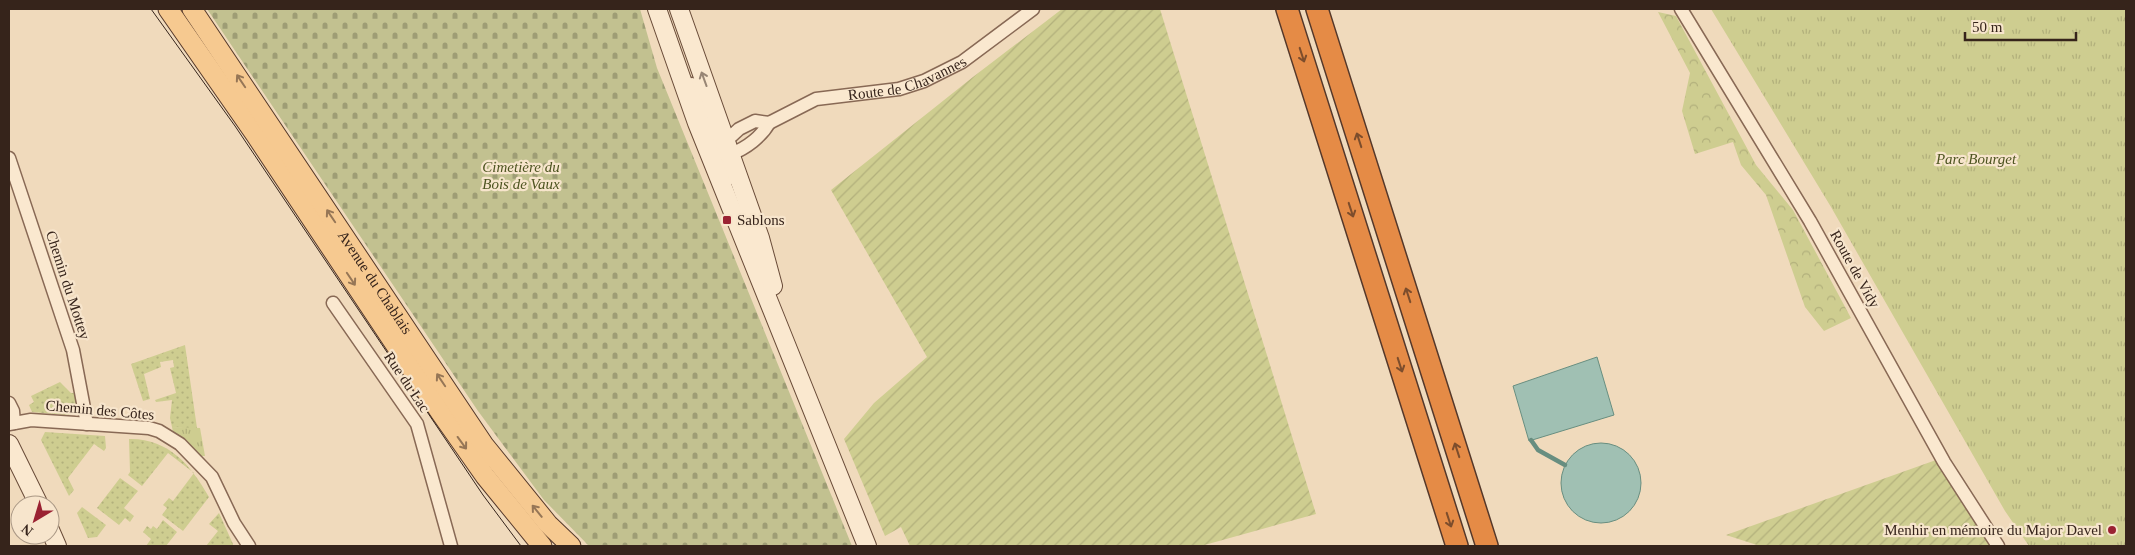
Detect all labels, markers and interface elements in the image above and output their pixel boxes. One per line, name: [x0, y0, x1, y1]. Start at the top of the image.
scale bar: [1965, 10, 2076, 42]
text: 50 m: [1972, 19, 2003, 35]
one-way arrow: [1298, 47, 1307, 63]
street label: Route de Chavannes: [847, 54, 970, 103]
one-way arrow: [699, 72, 708, 87]
one-way arrow: [236, 74, 246, 88]
one-way arrow: [1353, 132, 1363, 148]
park label: Parc Bourget: [1935, 151, 2017, 167]
park label: Cimetière du Bois de Vaux: [482, 159, 560, 192]
one-way arrow: [1347, 202, 1356, 218]
one-way arrow: [326, 209, 336, 223]
place label: Sablons: [737, 212, 785, 228]
marker: Sablons: [721, 214, 733, 226]
street label: Route de Vidy: [1827, 227, 1883, 311]
street label: Avenue du Chablais: [335, 228, 415, 337]
street label: Chemin du Mottey: [43, 229, 93, 342]
one-way arrow: [346, 272, 356, 286]
one-way arrow: [1402, 287, 1412, 303]
street label: Rue du Lac: [381, 349, 433, 415]
one-way arrow: [1396, 357, 1405, 372]
one-way arrow: [436, 373, 446, 387]
street label: Chemin des Côtes: [45, 397, 155, 423]
one-way arrow: [456, 436, 467, 449]
one-way arrow: [1451, 442, 1461, 458]
north arrow: [10, 495, 60, 545]
one-way arrow: [532, 505, 543, 518]
one-way arrow: [1445, 512, 1454, 527]
text: N: [19, 521, 36, 539]
place label: Menhir en mémoire du Major Davel: [1884, 522, 2102, 538]
marker: Menhir en mémoire du Major Davel: [2106, 524, 2118, 536]

